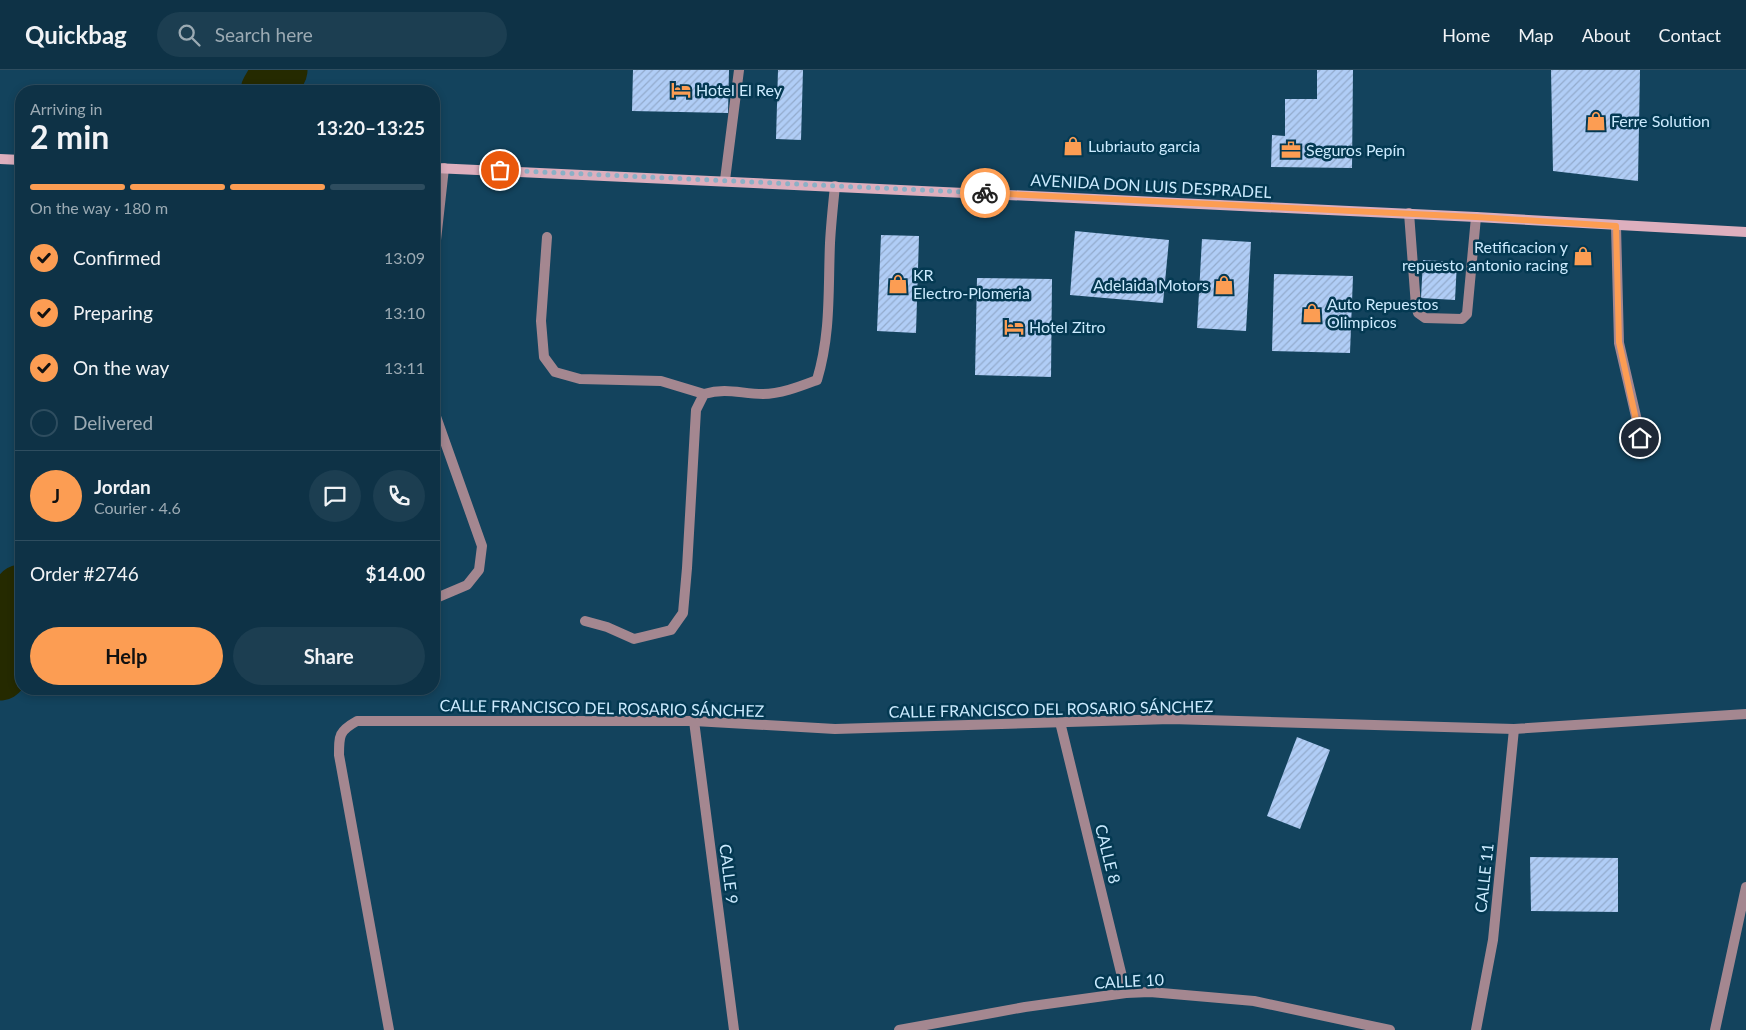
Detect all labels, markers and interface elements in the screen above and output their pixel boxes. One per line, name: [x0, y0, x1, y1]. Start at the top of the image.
search box: [157, 12, 507, 57]
text: Quickbag: [25, 20, 127, 49]
icon: search: [175, 21, 203, 49]
text: Search here: [215, 23, 313, 46]
text: Home: [1442, 24, 1490, 46]
text: Map: [1518, 24, 1554, 46]
text: About: [1582, 24, 1631, 46]
text: Contact: [1659, 24, 1721, 46]
hotel icon: Hotel El Rey: [670, 79, 692, 101]
place label: Hotel El Rey: [696, 80, 783, 99]
text: Arriving in: [30, 99, 103, 118]
shop icon: Ferre Solution: [1585, 110, 1607, 132]
place label: Ferre Solution: [1611, 111, 1710, 130]
text: 13:20–13:25: [316, 116, 425, 139]
text: 2 min: [30, 117, 109, 156]
shop icon: Lubriauto garcia: [1062, 135, 1084, 157]
place label: Lubriauto garcia: [1088, 136, 1200, 155]
office icon: Seguros Pepín: [1280, 139, 1302, 161]
place label: Seguros Pepín: [1306, 140, 1405, 159]
pin: [479, 149, 521, 191]
icon: bag: [486, 156, 514, 184]
courier: [960, 168, 1010, 218]
street label: AVENIDA DON LUIS DESPRADEL: [1030, 170, 1272, 201]
icon: bike: [971, 179, 999, 207]
text: On the way · 180 m: [30, 198, 168, 217]
place label: Retificacion y repuesto antonio racing: [1402, 237, 1569, 274]
icon: check: [30, 244, 58, 272]
shop icon: Retificacion y repuesto antonio racing: [1572, 245, 1594, 267]
text: Confirmed: [73, 246, 161, 269]
text: 13:09: [384, 248, 425, 267]
place label: KR Electro-Plomeria: [913, 265, 1030, 302]
shop icon: KR Electro-Plomeria: [887, 273, 909, 295]
shop icon: Adelaida Motors: [1213, 274, 1235, 296]
place label: Adelaida Motors: [1093, 275, 1209, 294]
place label: Auto Repuestos Olimpicos: [1327, 294, 1438, 331]
icon: check: [30, 299, 58, 327]
text: Preparing: [73, 301, 153, 324]
shop icon: Auto Repuestos Olimpicos: [1301, 302, 1323, 324]
text: 13:10: [384, 303, 425, 322]
hotel icon: Hotel Zitro: [1003, 316, 1025, 338]
place label: Hotel Zitro: [1029, 317, 1106, 336]
icon: check: [30, 354, 58, 382]
text: On the way: [73, 356, 169, 379]
text: 13:11: [384, 358, 425, 377]
text: Delivered: [73, 411, 153, 434]
pin: [1619, 417, 1661, 459]
icon: home: [1626, 424, 1654, 452]
button: chat: [309, 470, 361, 522]
button: phone: [373, 470, 425, 522]
text: Jordan: [94, 475, 151, 498]
text: J: [52, 484, 60, 507]
text: Courier · 4.6: [94, 498, 181, 517]
text: Order #2746: [30, 562, 139, 585]
text: $14.00: [365, 562, 425, 585]
button: Help: [30, 627, 223, 685]
button: Share: [233, 627, 425, 685]
street label: CALLE FRANCISCO DEL ROSARIO SÁNCHEZ: [440, 695, 765, 720]
street label: CALLE FRANCISCO DEL ROSARIO SÁNCHEZ: [889, 696, 1214, 721]
street label: CALLE 8: [1092, 822, 1125, 886]
street label: CALLE 11: [1470, 842, 1497, 914]
street label: CALLE 9: [716, 843, 743, 905]
street label: CALLE 10: [1094, 969, 1164, 992]

